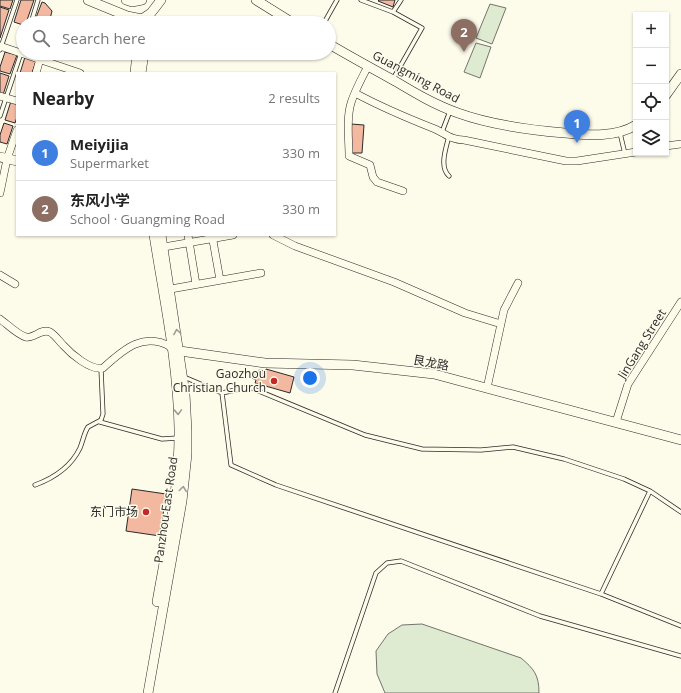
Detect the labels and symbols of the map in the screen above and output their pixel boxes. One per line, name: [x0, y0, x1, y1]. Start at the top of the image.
pin: 2: [451, 19, 477, 52]
street label: Guangming Road: [370, 46, 463, 107]
pin: 1: [564, 110, 590, 143]
street label: JinGang Street: [613, 306, 670, 383]
one-way arrow: [173, 329, 181, 335]
street label: 艮龙路: [412, 351, 450, 374]
place label: Gaozhou Christian Church: [173, 365, 266, 396]
your location: [300, 368, 320, 388]
marker: Gaozhou Christian Church: [269, 376, 279, 386]
one-way arrow: [174, 409, 182, 415]
street label: Panzhou East Road: [150, 456, 181, 564]
one-way arrow: [178, 486, 187, 492]
place label: 东门市场: [90, 503, 138, 520]
marker: 东门市场: [141, 507, 151, 517]

